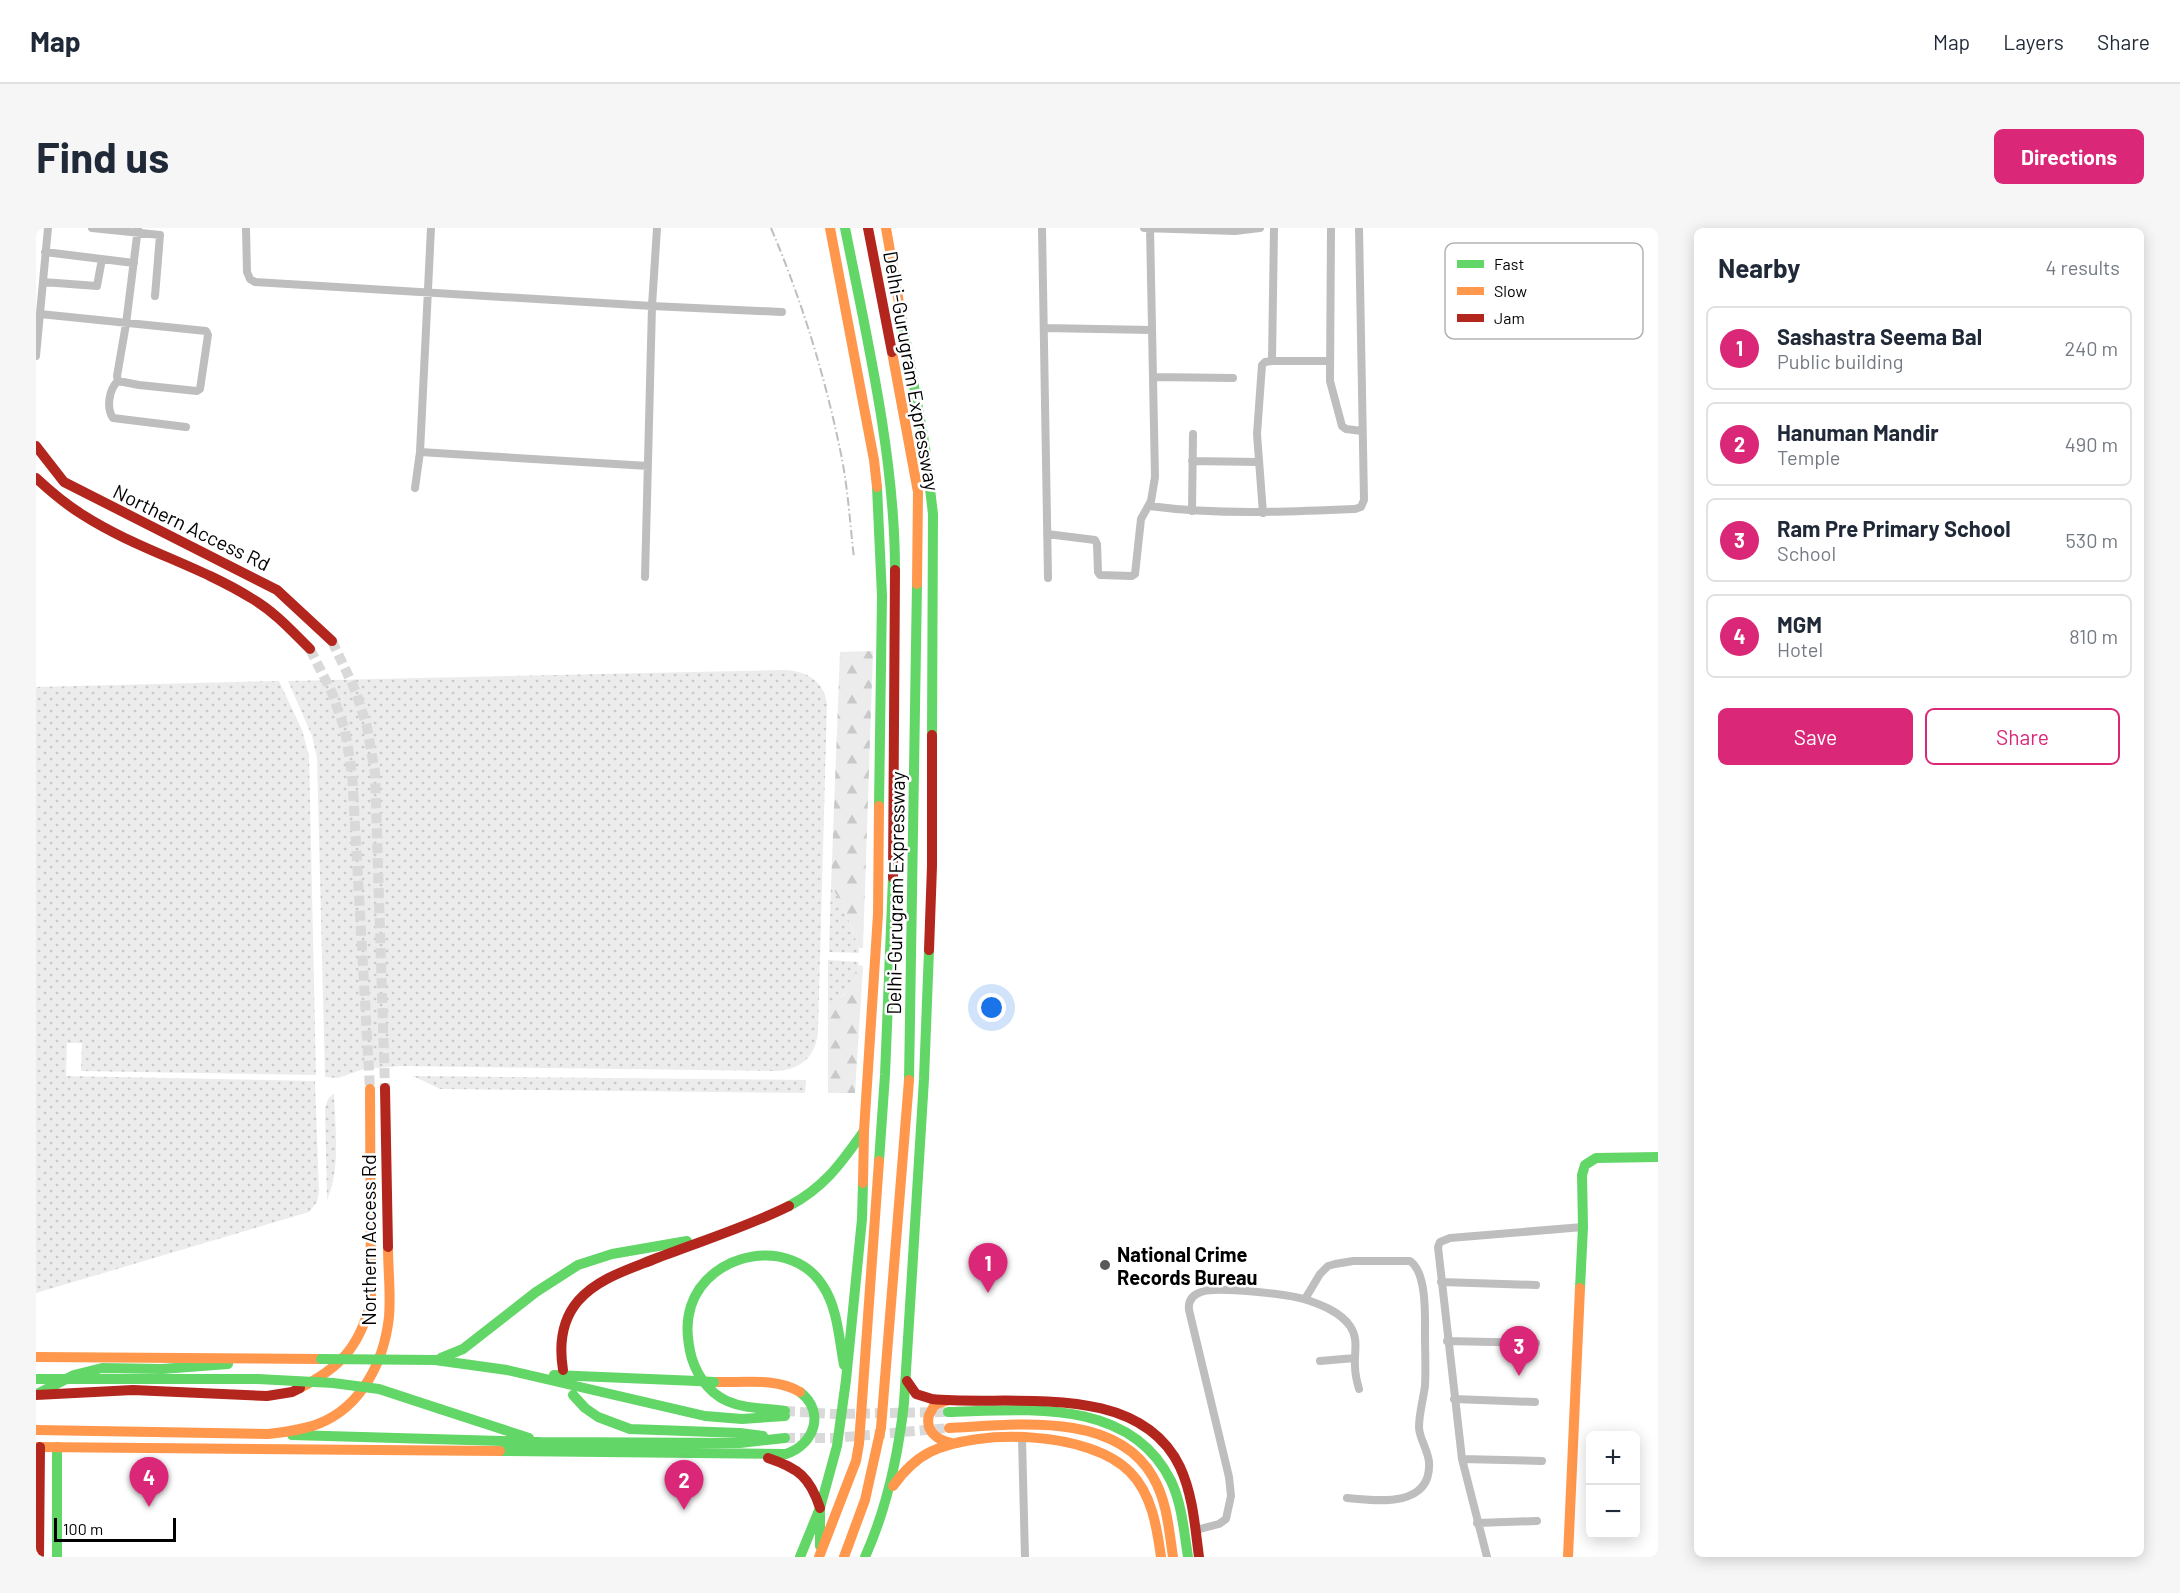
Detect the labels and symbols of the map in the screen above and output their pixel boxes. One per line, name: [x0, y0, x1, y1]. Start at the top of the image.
legend: [1445, 243, 1643, 339]
street label: Delhi-Gurugram Expressway: [879, 249, 945, 493]
text: Fast: [1494, 254, 1524, 273]
text: Slow: [1494, 281, 1527, 300]
text: Jam: [1494, 308, 1525, 327]
street label: Northern Access Rd: [110, 479, 274, 575]
street label: Delhi-Gurugram Expressway: [881, 771, 909, 1015]
your location: [977, 993, 1006, 1022]
street label: Northern Access Rd: [356, 1154, 380, 1326]
place label: National Crime Records Bureau: [1117, 1242, 1257, 1289]
pin: 1: [968, 1244, 1008, 1293]
marker: National Crime Records Bureau: [1098, 1258, 1112, 1272]
pin: 3: [1500, 1326, 1538, 1376]
pin: 4: [130, 1458, 168, 1507]
pin: 2: [664, 1460, 704, 1510]
scale bar: [54, 1515, 176, 1542]

